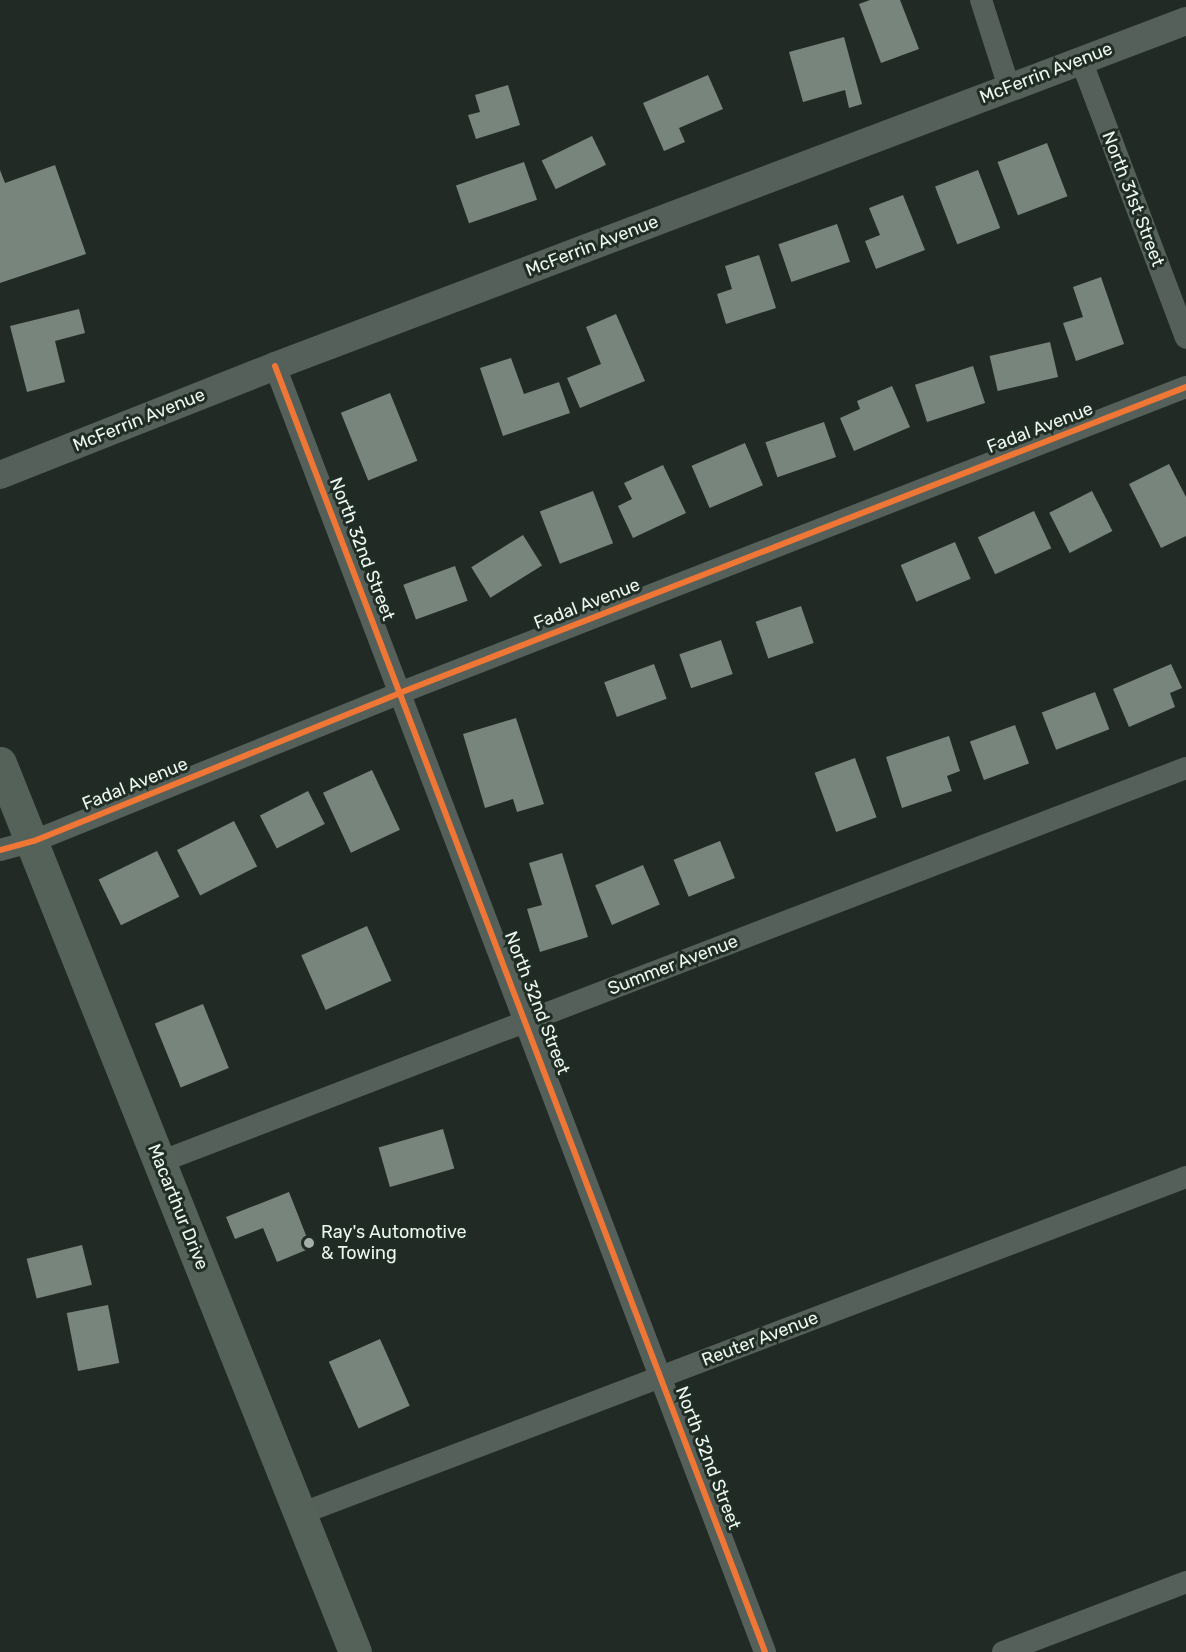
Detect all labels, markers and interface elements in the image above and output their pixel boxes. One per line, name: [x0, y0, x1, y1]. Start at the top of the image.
street label: McFerrin Avenue: [976, 38, 1116, 108]
street label: North 31st Street: [1097, 128, 1169, 270]
street label: McFerrin Avenue: [522, 211, 662, 281]
street label: McFerrin Avenue: [70, 384, 208, 456]
street label: Fadal Avenue: [984, 398, 1096, 458]
street label: North 32nd Street: [325, 474, 399, 624]
street label: Fadal Avenue: [531, 574, 643, 634]
street label: Fadal Avenue: [79, 753, 191, 815]
street label: North 32nd Street: [500, 928, 574, 1078]
street label: Summer Avenue: [605, 930, 741, 1000]
street label: Macarthur Drive: [143, 1141, 213, 1273]
place label: Ray's Automotive & Towing: [321, 1222, 467, 1264]
marker: Ray's Automotive & Towing: [302, 1236, 316, 1250]
street label: Reuter Avenue: [698, 1307, 822, 1371]
street label: North 32nd Street: [671, 1383, 745, 1533]

